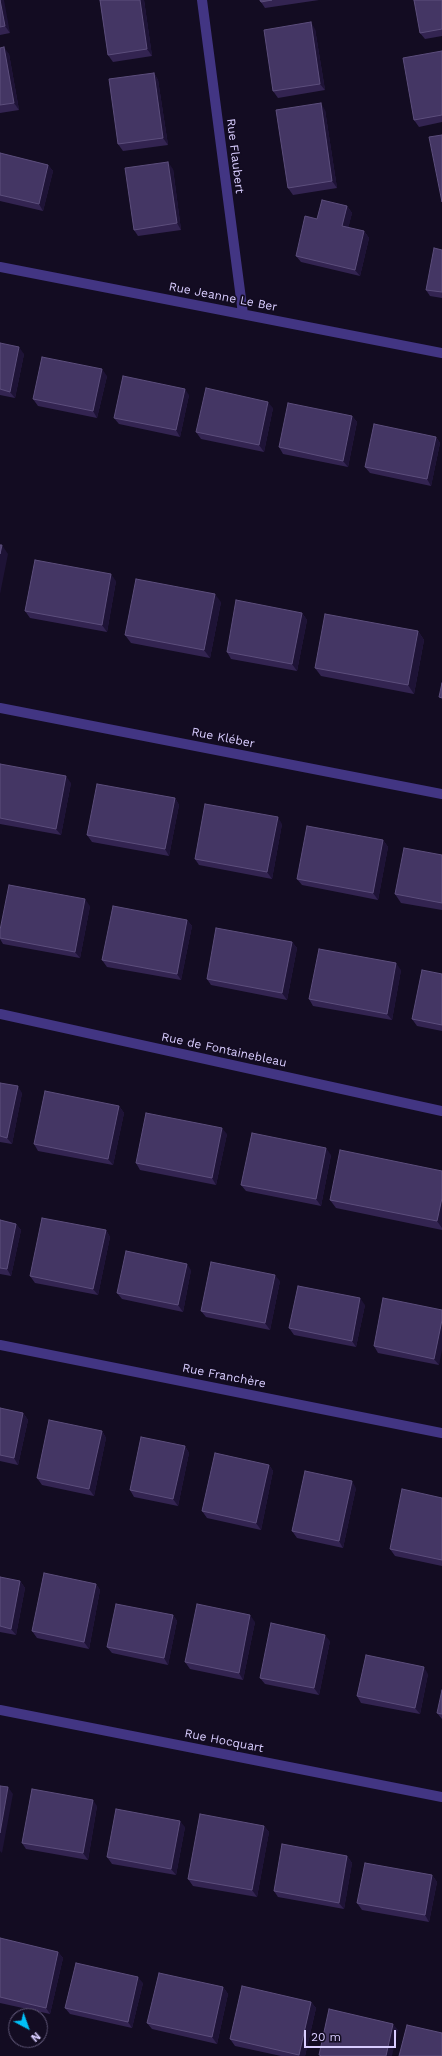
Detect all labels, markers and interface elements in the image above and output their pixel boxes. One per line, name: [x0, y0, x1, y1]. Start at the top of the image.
street label: Rue Flaubert: [223, 118, 247, 194]
street label: Rue Jeanne Le Ber: [168, 279, 278, 315]
street label: Rue Kléber: [190, 725, 256, 751]
street label: Rue de Fontainebleau: [160, 1030, 288, 1070]
street label: Rue Franchère: [181, 1361, 267, 1391]
street label: Rue Hocquart: [183, 1726, 265, 1756]
north arrow: [8, 2008, 48, 2048]
scale bar: [306, 2022, 398, 2048]
text: N: [28, 2029, 43, 2044]
text: 20 m: [311, 2030, 341, 2044]

